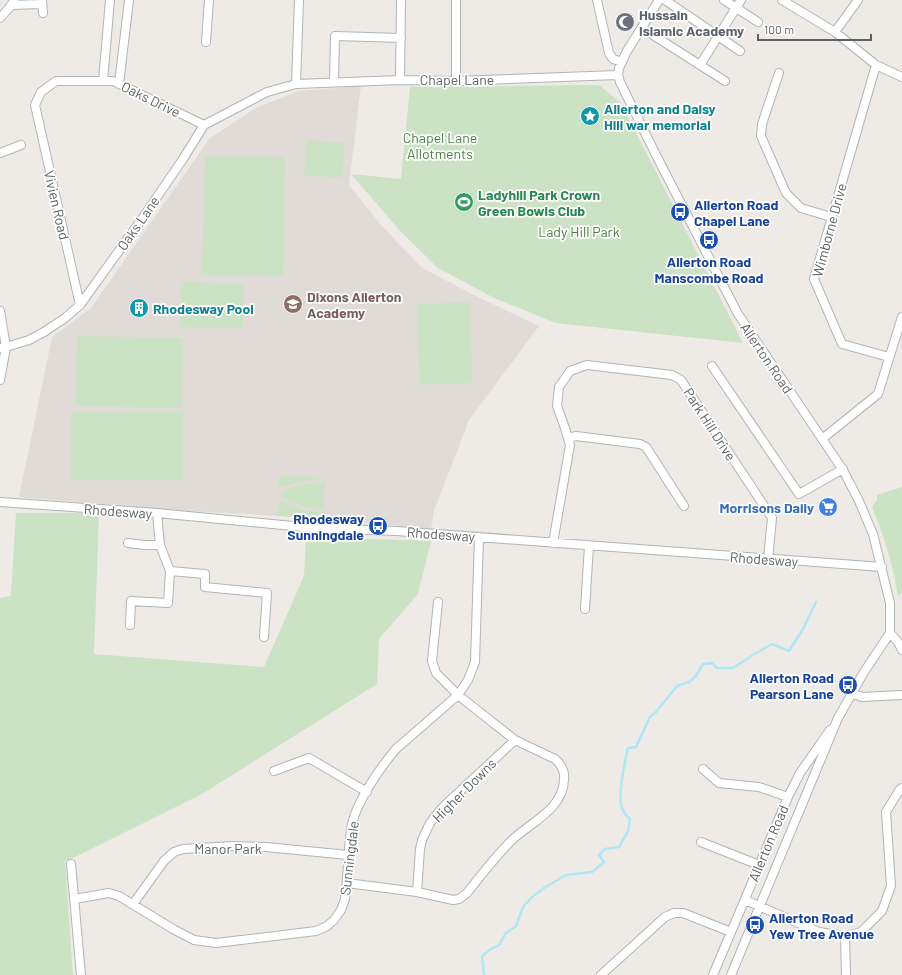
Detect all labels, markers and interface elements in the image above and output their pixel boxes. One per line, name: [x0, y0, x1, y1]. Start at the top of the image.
place label: Hussain Islamic Academy: [639, 6, 744, 39]
mosque icon: Hussain Islamic Academy: [614, 11, 636, 33]
scale bar: [758, 16, 871, 42]
text: 100 m: [764, 22, 794, 36]
street label: Chapel Lane: [420, 71, 494, 88]
street label: Oaks Drive: [119, 77, 183, 121]
place label: Allerton and Daisy Hill war memorial: [604, 100, 716, 133]
place icon: Allerton and Daisy Hill war memorial: [579, 105, 601, 127]
park label: Chapel Lane Allotments: [403, 129, 477, 162]
street label: Vivien Road: [41, 169, 73, 241]
street label: Wimborne Drive: [808, 181, 850, 279]
place label: Ladyhill Park Crown Green Bowls Club: [478, 186, 600, 219]
sports icon: Ladyhill Park Crown Green Bowls Club: [453, 191, 475, 213]
street label: Oaks Lane: [113, 193, 163, 253]
place label: Allerton Road Chapel Lane: [694, 196, 778, 229]
bus stop icon: Allerton Road Chapel Lane: [669, 201, 691, 223]
park label: Lady Hill Park: [538, 223, 620, 240]
bus stop icon: Allerton Road Manscombe Road: [698, 229, 720, 251]
place label: Allerton Road Manscombe Road: [655, 253, 764, 286]
place label: Dixons Allerton Academy: [307, 288, 402, 321]
school or university icon: Dixons Allerton Academy: [282, 293, 304, 315]
building icon: Rhodesway Pool: [128, 297, 150, 319]
place label: Rhodesway Pool: [153, 300, 254, 317]
street label: Allerton Road: [737, 319, 797, 397]
street label: Park Hill Drive: [680, 384, 740, 464]
supermarket icon: Morrisons Daily: [817, 496, 839, 518]
place label: Morrisons Daily: [720, 499, 814, 516]
street label: Rhodesway: [83, 500, 153, 522]
place label: Rhodesway Sunningdale: [287, 510, 364, 543]
bus stop icon: Rhodesway Sunningdale: [367, 515, 389, 537]
street label: Rhodesway: [406, 523, 476, 545]
street label: Rhodesway: [729, 548, 799, 570]
place label: Allerton Road Pearson Lane: [750, 669, 834, 702]
bus stop icon: Allerton Road Pearson Lane: [837, 674, 859, 696]
street label: Higher Downs: [429, 754, 500, 825]
street label: Allerton Road: [744, 802, 792, 884]
street label: Sunningdale: [336, 820, 362, 896]
street label: Manor Park: [194, 840, 262, 857]
place label: Allerton Road Yew Tree Avenue: [769, 909, 875, 942]
bus stop icon: Allerton Road Yew Tree Avenue: [744, 914, 766, 936]

